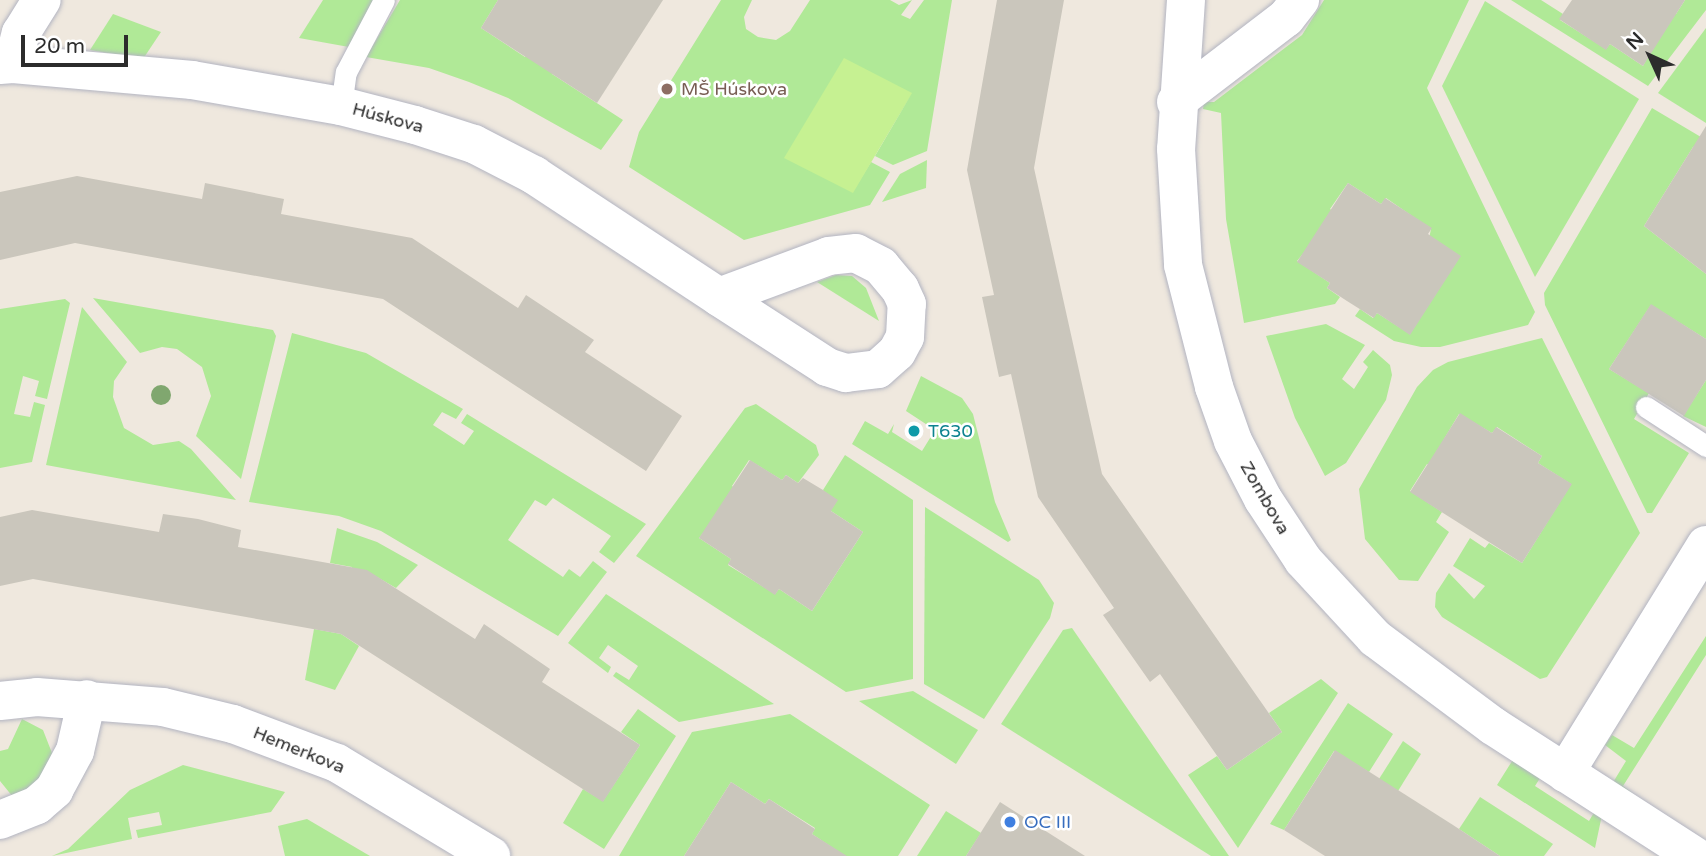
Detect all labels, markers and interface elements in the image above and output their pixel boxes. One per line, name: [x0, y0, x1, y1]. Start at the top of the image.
scale bar: [24, 21, 131, 65]
north arrow: [1615, 21, 1685, 91]
text: N: [1622, 28, 1648, 54]
text: 20 m: [34, 34, 85, 59]
place label: MŠ Húskova: [681, 78, 787, 100]
marker: MŠ Húskova: [659, 81, 675, 97]
street label: Húskova: [350, 98, 426, 138]
place label: T630: [928, 420, 973, 442]
marker: T630: [906, 423, 922, 439]
street label: Zombova: [1235, 458, 1295, 538]
street label: Hemerkova: [250, 722, 348, 778]
place label: OC III: [1024, 811, 1071, 833]
marker: OC III: [1002, 814, 1018, 830]

